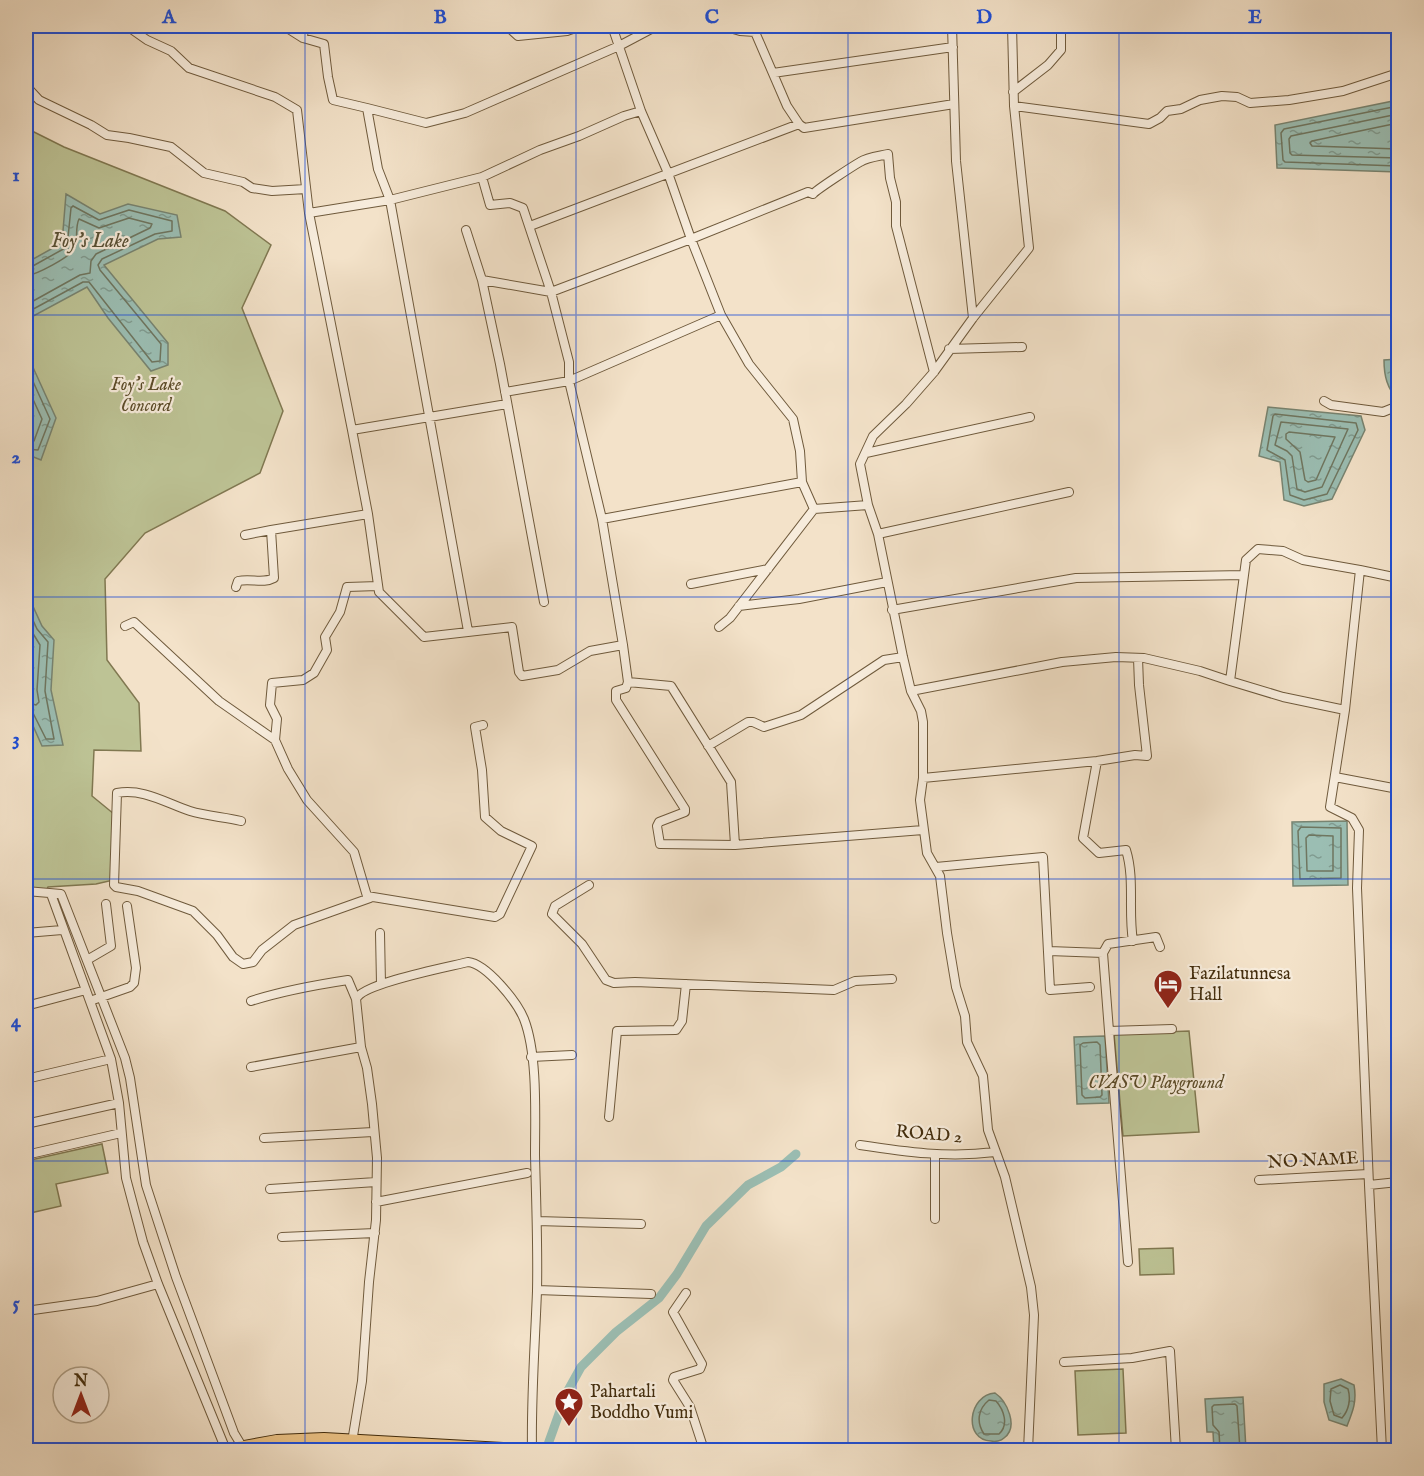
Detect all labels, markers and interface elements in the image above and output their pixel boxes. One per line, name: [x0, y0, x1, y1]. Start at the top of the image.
text: A: [161, 5, 177, 30]
text: B: [433, 5, 447, 30]
text: C: [705, 5, 719, 30]
text: D: [976, 5, 992, 30]
text: E: [1248, 5, 1262, 30]
text: 1: [12, 163, 20, 188]
water label: Foy's Lake: [51, 229, 129, 254]
park label: Foy’s Lake Concord: [111, 374, 181, 418]
text: 2: [11, 445, 21, 470]
text: 3: [12, 727, 20, 752]
place label: Fazilatunnesa Hall: [1189, 963, 1291, 1007]
hotel icon: Fazilatunnesa Hall: [1152, 968, 1184, 1010]
text: 4: [11, 1009, 22, 1034]
park label: CVASU Playground: [1088, 1072, 1225, 1095]
street label: ROAD 2: [895, 1121, 963, 1149]
street label: NO NAME: [1267, 1147, 1359, 1175]
text: 5: [12, 1291, 20, 1316]
north arrow: [51, 1365, 111, 1425]
text: N: [73, 1372, 88, 1392]
place label: Pahartali Boddho Vumi: [590, 1381, 693, 1425]
place icon: Pahartali Boddho Vumi: [553, 1386, 585, 1428]

